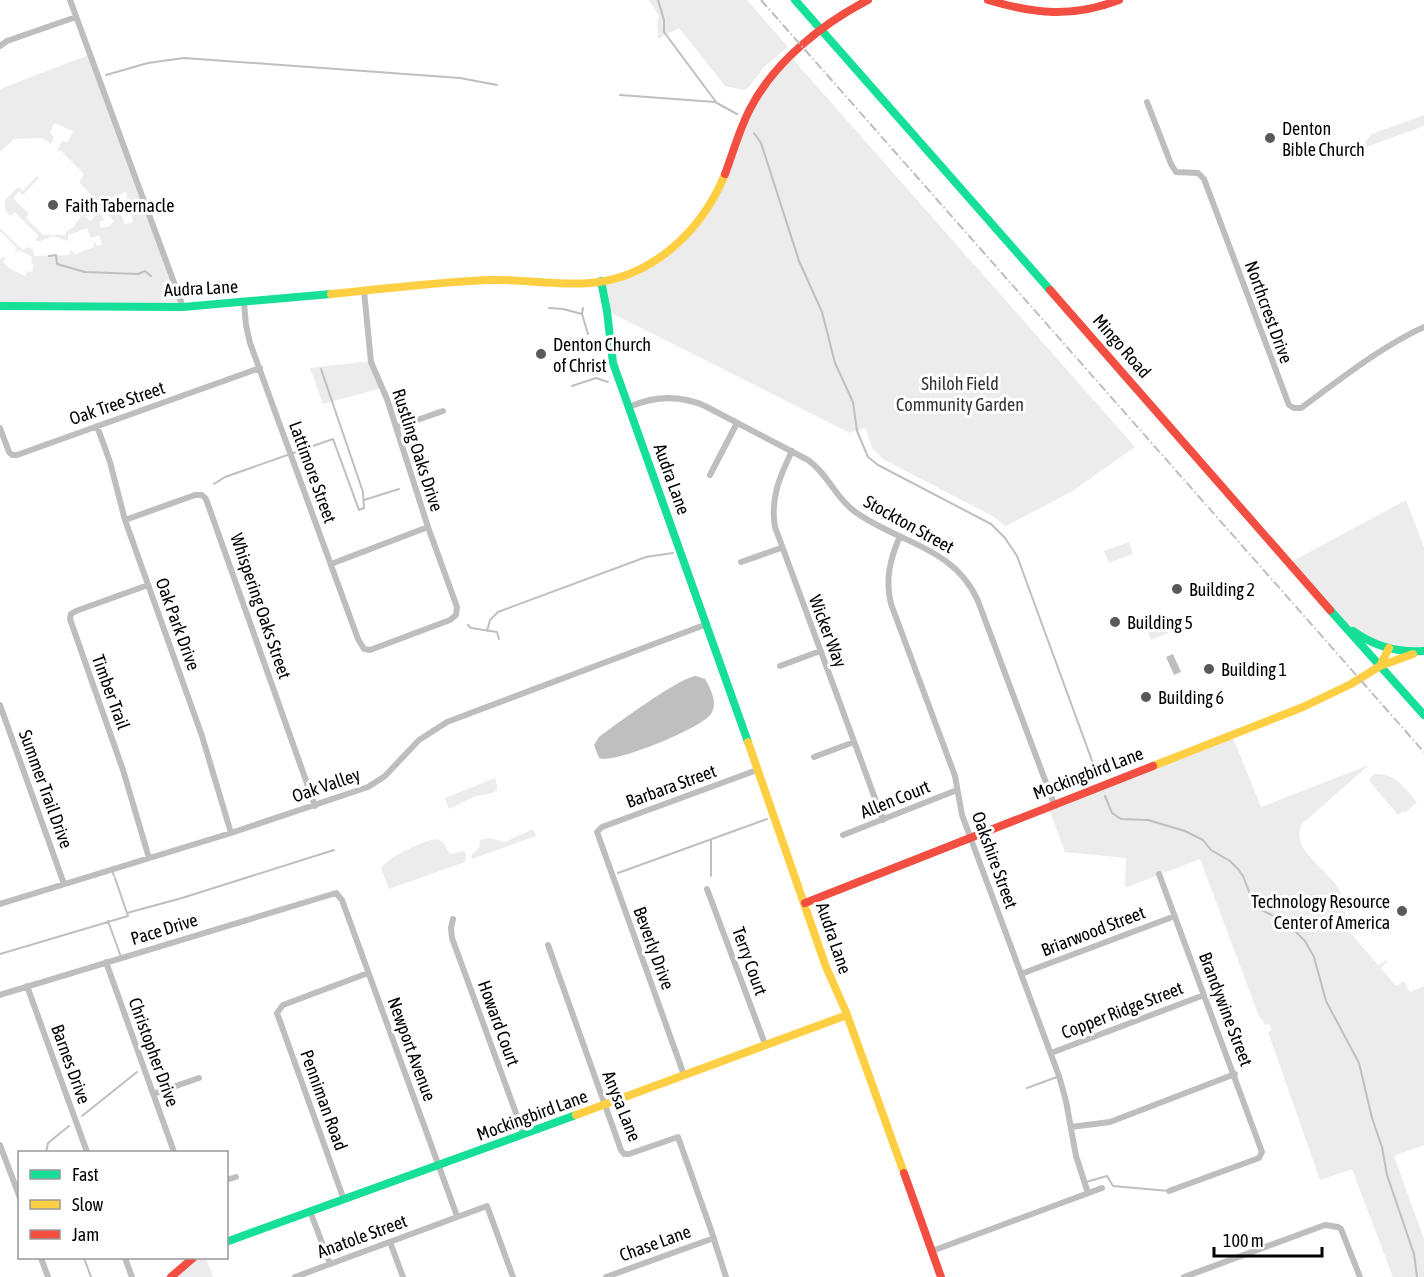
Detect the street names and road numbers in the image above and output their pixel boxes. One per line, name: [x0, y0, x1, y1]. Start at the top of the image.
street label: Northcrest Drive: [1241, 258, 1297, 366]
street label: Audra Lane: [163, 276, 239, 300]
street label: Mingo Road: [1089, 310, 1155, 382]
street label: Oak Tree Street: [66, 377, 168, 429]
street label: Rustling Oaks Drive: [388, 386, 448, 514]
street label: Lattimore Street: [285, 418, 341, 526]
street label: Audra Lane: [649, 441, 695, 517]
street label: Stockton Street: [860, 491, 958, 557]
street label: Whispering Oaks Street: [226, 530, 296, 682]
street label: Oak Park Drive: [152, 575, 204, 673]
street label: Wicker Way: [805, 592, 851, 670]
street label: Timber Trail: [88, 652, 134, 733]
street label: Summer Trail Drive: [15, 727, 77, 851]
street label: Mockingbird Lane: [1030, 742, 1146, 804]
street label: Barbara Street: [623, 760, 719, 812]
street label: Oak Valley: [289, 764, 363, 806]
street label: Allen Court: [857, 776, 933, 822]
street label: Oakshire Street: [968, 809, 1022, 911]
street label: Audra Lane: [812, 900, 856, 976]
street label: Briarwood Street: [1038, 902, 1148, 960]
street label: Beverly Drive: [629, 904, 679, 992]
street label: Pace Drive: [128, 909, 200, 949]
street label: Terry Court: [728, 924, 772, 998]
street label: Brandywine Street: [1195, 949, 1257, 1069]
street label: Howard Court: [474, 977, 524, 1069]
street label: Copper Ridge Street: [1058, 977, 1186, 1043]
street label: Newport Avenue: [383, 994, 441, 1104]
street label: Christopher Drive: [125, 995, 183, 1109]
street label: Barnes Drive: [47, 1021, 95, 1107]
street label: Penniman Road: [296, 1047, 352, 1153]
street label: Anysa Lane: [598, 1068, 646, 1144]
street label: Mockingbird Lane: [474, 1085, 590, 1145]
street label: Anatole Street: [314, 1210, 410, 1262]
street label: Chase Lane: [616, 1220, 694, 1266]

